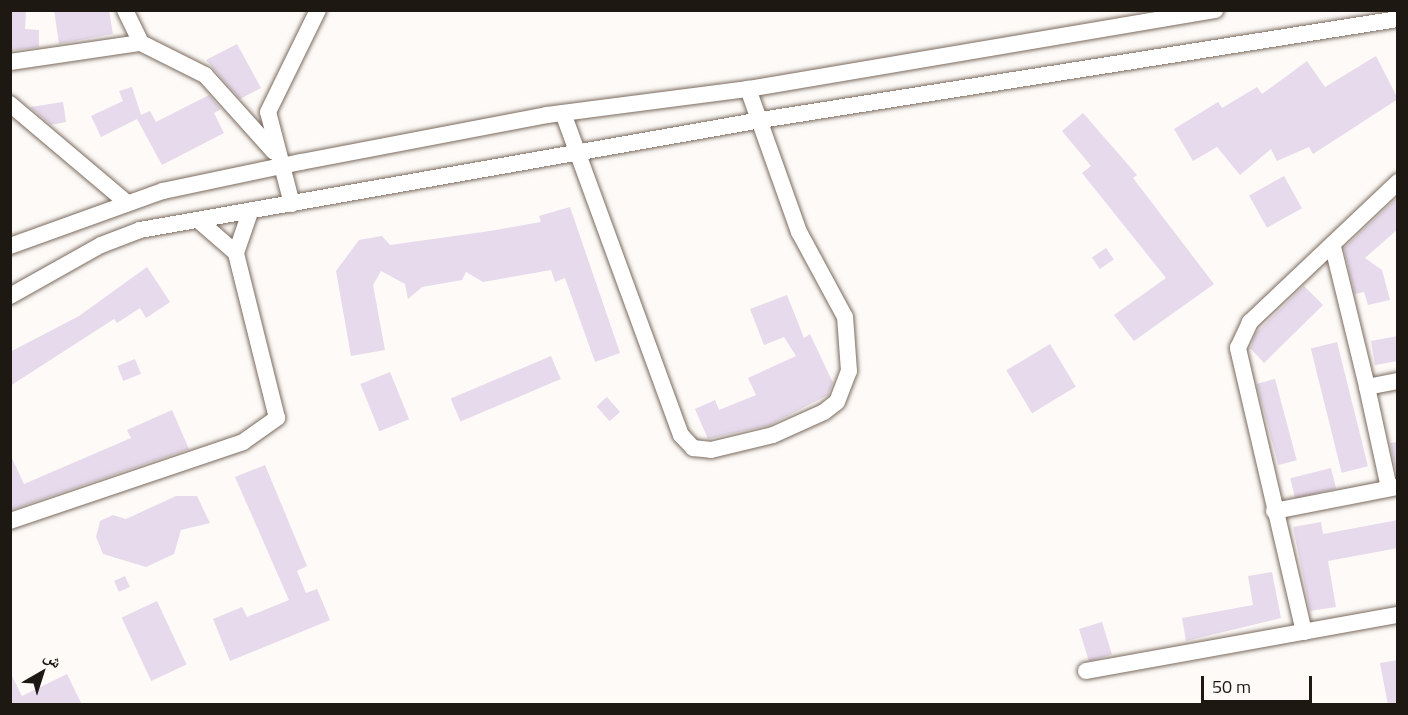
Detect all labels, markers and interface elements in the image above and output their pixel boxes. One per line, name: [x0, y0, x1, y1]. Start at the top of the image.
north arrow: [12, 643, 72, 703]
text: ش: [39, 644, 67, 674]
scale bar: [1204, 664, 1315, 702]
text: 50 m: [1212, 673, 1251, 700]

